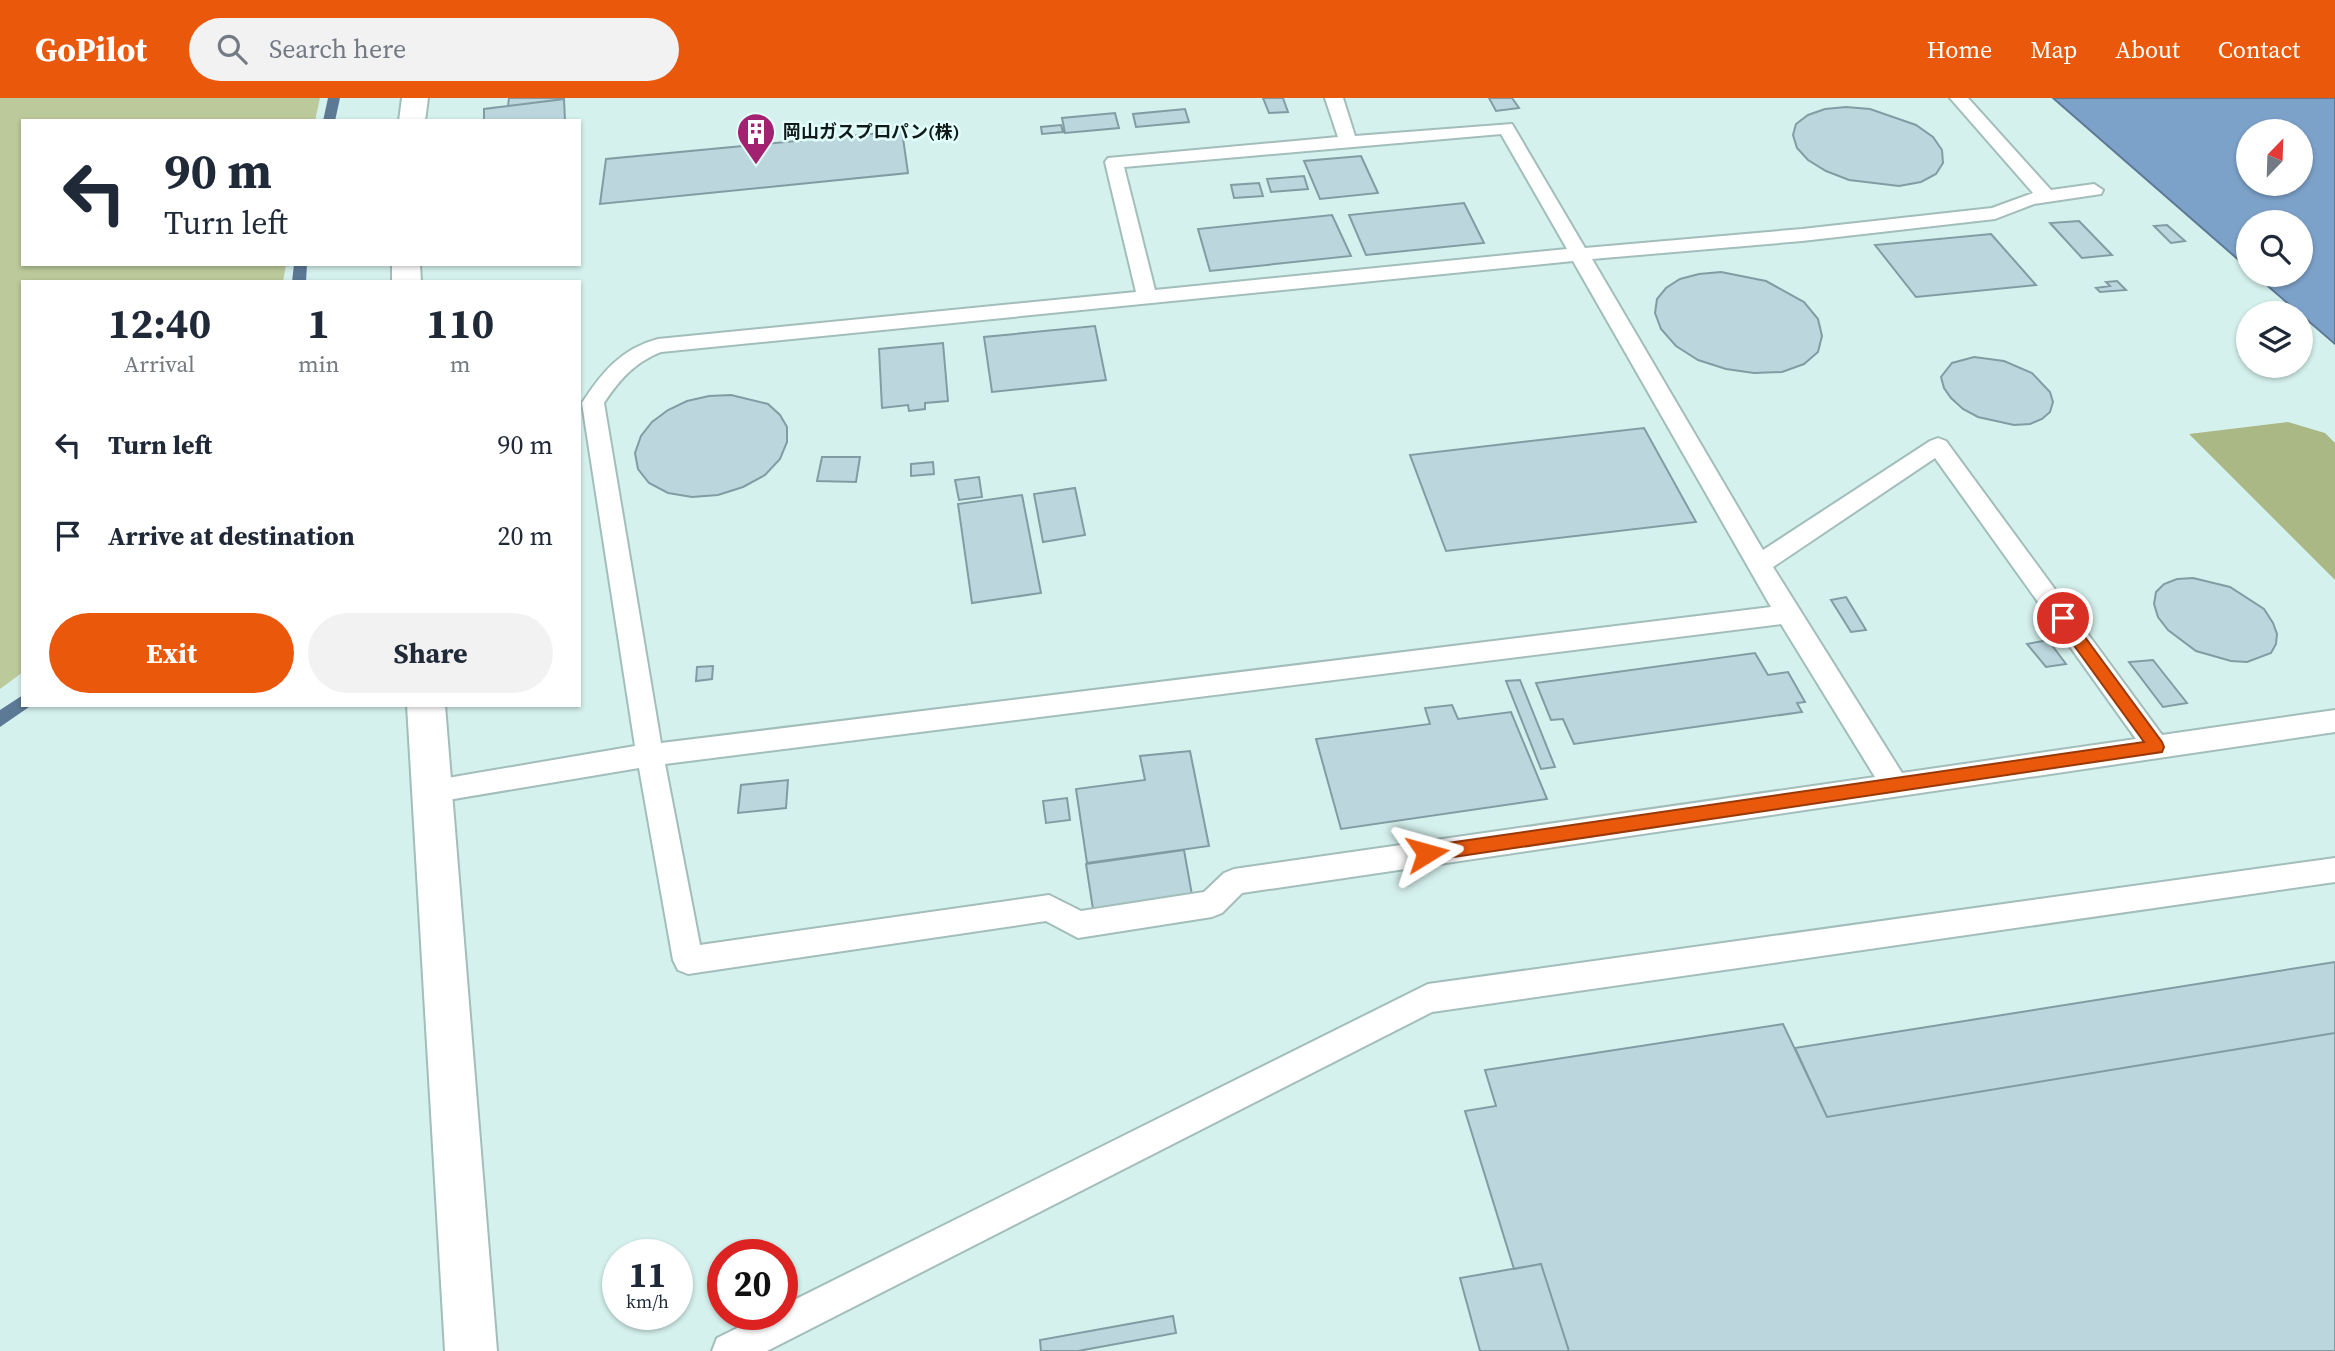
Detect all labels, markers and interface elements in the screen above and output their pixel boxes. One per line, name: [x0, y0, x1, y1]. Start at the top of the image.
search box: [189, 18, 679, 81]
text: GoPilot: [35, 27, 147, 72]
icon: search: [213, 30, 251, 68]
text: Search here: [269, 31, 406, 67]
text: Home: [1927, 33, 1992, 66]
text: Map: [2030, 33, 2077, 66]
text: About: [2115, 33, 2180, 66]
text: Contact: [2218, 33, 2300, 66]
building icon: 岡山ガスプロパン(株): [735, 111, 777, 166]
place label: 岡山ガスプロパン(株): [783, 119, 959, 144]
north arrow: [2236, 119, 2314, 196]
map controls: [2236, 119, 2313, 378]
text: 90 m: [164, 137, 272, 204]
icon: left: [49, 147, 140, 238]
text: Turn left: [164, 201, 288, 245]
button: search: [2236, 210, 2313, 287]
text: 12:40: [108, 294, 211, 352]
text: 1: [307, 294, 330, 352]
text: 110: [426, 294, 494, 352]
button: layers: [2236, 301, 2313, 378]
text: Arrival: [124, 348, 195, 380]
text: min: [298, 348, 339, 380]
text: m: [450, 348, 471, 380]
icon: left: [49, 426, 87, 464]
text: Turn left: [108, 427, 212, 463]
text: 90 m: [498, 427, 553, 463]
icon: arrive: [49, 517, 87, 555]
text: Arrive at destination: [108, 518, 355, 554]
text: 20 m: [498, 518, 553, 554]
pin: [2033, 588, 2093, 648]
icon: arrive: [2044, 599, 2082, 637]
button: Exit: [49, 613, 294, 693]
button: Share: [308, 613, 553, 693]
position arrow: [1390, 816, 1464, 890]
speed limit sign: 20: [707, 1239, 798, 1330]
text: 11: [629, 1251, 666, 1299]
text: km/h: [626, 1289, 669, 1314]

